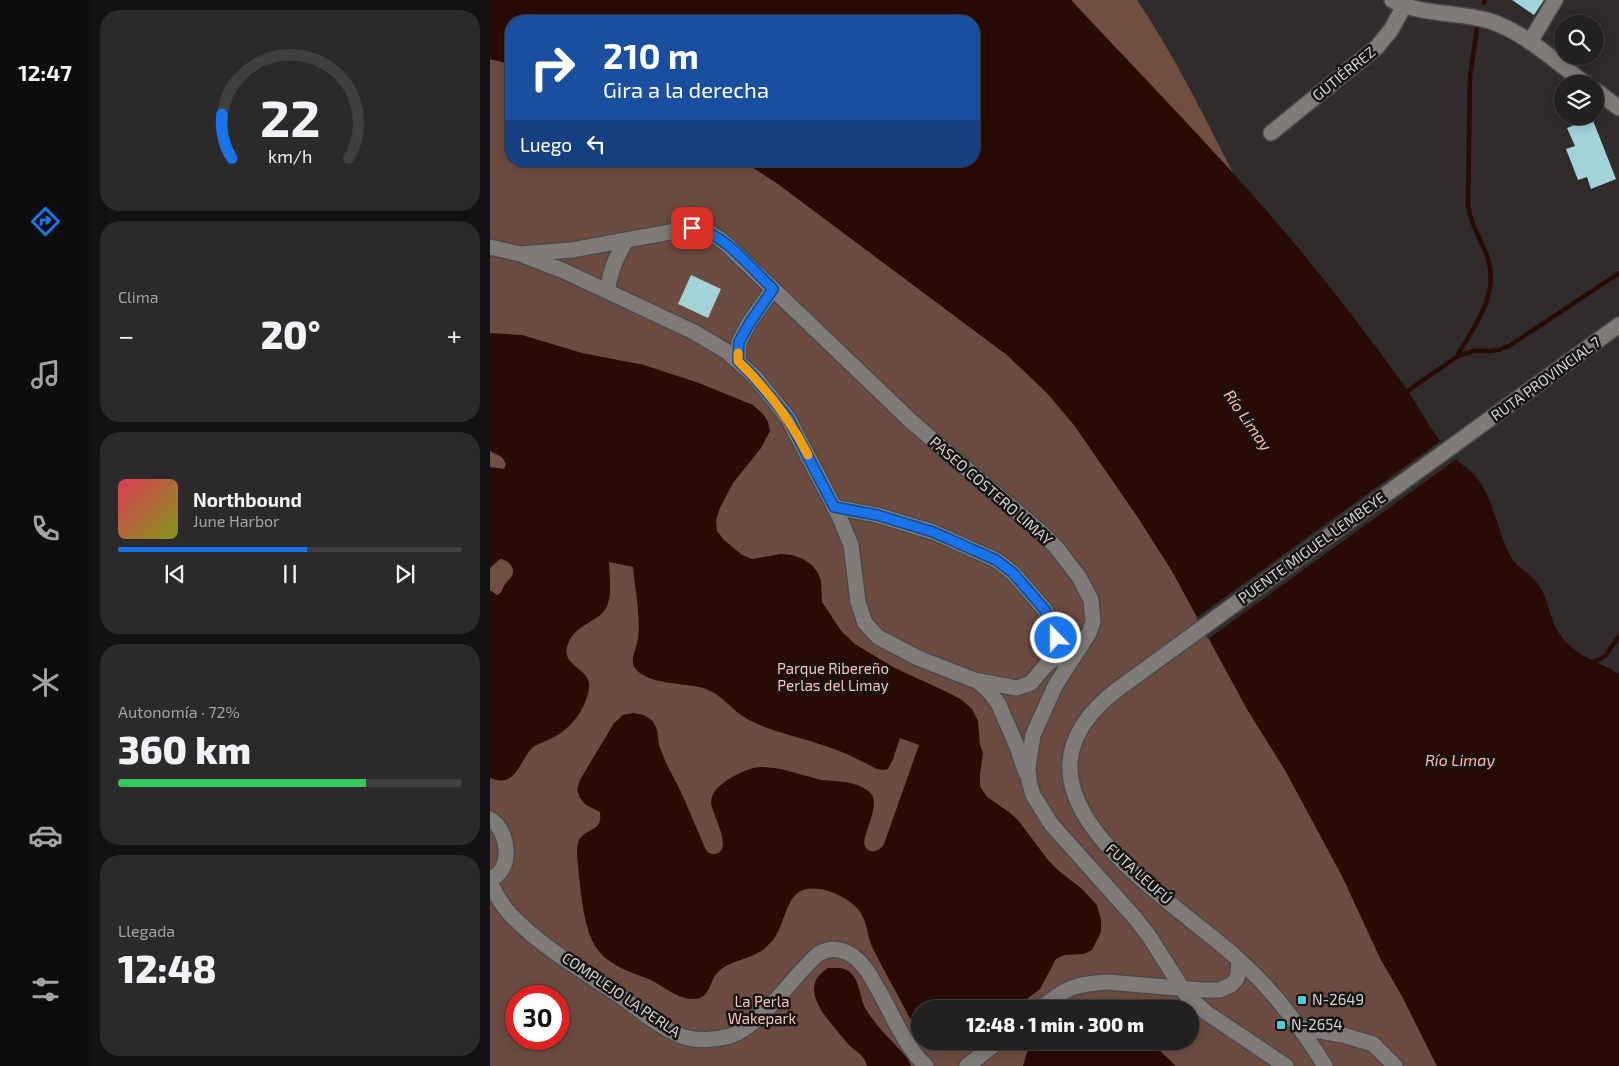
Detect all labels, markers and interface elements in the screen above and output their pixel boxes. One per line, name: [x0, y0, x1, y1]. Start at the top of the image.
map controls: [1554, 15, 1604, 125]
button: search: [1554, 15, 1604, 65]
text: 210 m: [603, 34, 699, 76]
icon: right: [520, 35, 585, 100]
street label: GUTIÉRREZ: [1308, 42, 1379, 104]
text: 12:47: [18, 59, 72, 85]
button: layers: [1554, 75, 1604, 125]
text: Gira a la derecha: [603, 76, 769, 102]
text: 22: [260, 85, 320, 147]
icon: left: [582, 130, 610, 158]
text: Luego: [520, 133, 572, 156]
text: km/h: [268, 145, 312, 167]
icon: directions: [28, 204, 63, 239]
pin: [671, 207, 713, 249]
icon: arrive: [678, 214, 706, 242]
text: Clima: [118, 287, 159, 306]
text: 20°: [261, 311, 320, 357]
text: −: [118, 318, 134, 352]
text: +: [447, 318, 462, 352]
street label: RUTA PROVINCIAL 7: [1487, 332, 1604, 424]
icon: music: [28, 357, 63, 392]
water label: Río Limay: [1220, 385, 1277, 455]
street label: PASEO COSTERO LIMAY: [927, 432, 1057, 549]
text: Northbound: [193, 488, 302, 511]
street label: PUENTE MIGUEL LEMBEYE: [1234, 488, 1389, 607]
icon: phone: [28, 511, 63, 546]
text: June Harbor: [193, 511, 280, 530]
icon: previous: [161, 560, 189, 588]
icon: pause: [276, 560, 304, 588]
icon: next: [391, 560, 419, 588]
position arrow: [1029, 611, 1081, 663]
park label: Parque Ribereño Perlas del Limay: [777, 659, 889, 694]
icon: climate: [28, 665, 63, 700]
text: Autonomía · 72%: [118, 702, 240, 721]
text: 360 km: [118, 726, 251, 772]
water label: Río Limay: [1425, 750, 1495, 770]
icon: car: [28, 818, 63, 853]
street label: FUTA LEUFÚ: [1103, 839, 1176, 908]
text: Llegada: [118, 921, 175, 940]
text: 12:48: [118, 945, 216, 991]
street label: COMPLEJO LA PERLA: [559, 948, 685, 1041]
icon: filters: [28, 972, 63, 1007]
speed limit sign: 30: [505, 985, 570, 1050]
place label: N-2649: [1312, 990, 1364, 1008]
park label: La Perla Wakepark: [728, 992, 797, 1027]
marker: N-2649: [1296, 994, 1308, 1006]
text: 12:48 · 1 min · 300 m: [966, 1013, 1144, 1036]
place label: N-2654: [1291, 1015, 1343, 1033]
marker: N-2654: [1275, 1019, 1287, 1031]

